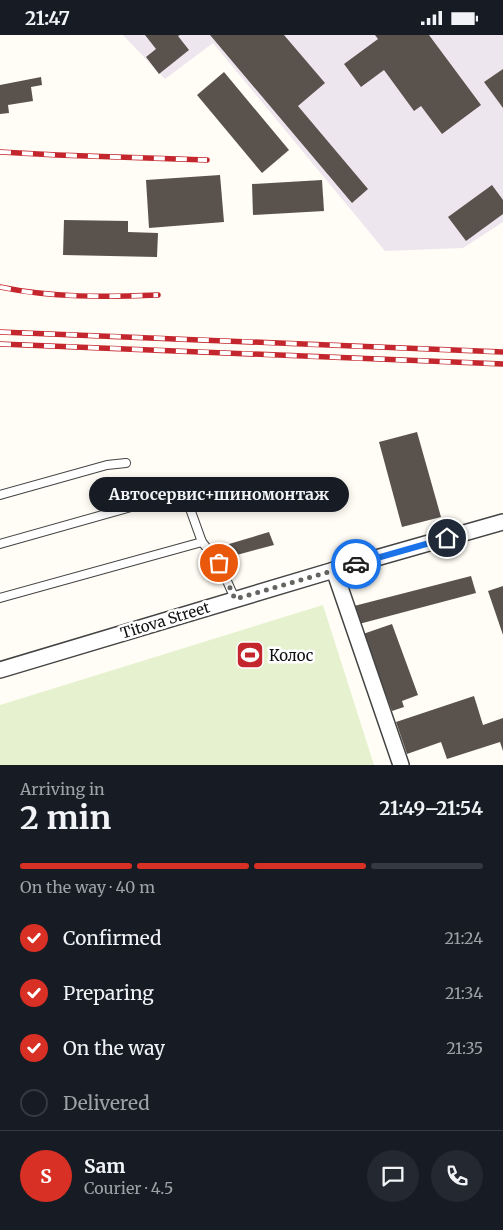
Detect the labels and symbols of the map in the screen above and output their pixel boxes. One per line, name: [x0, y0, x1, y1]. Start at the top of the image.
callout: Автосервис+шиномонтаж: [89, 478, 349, 513]
pin: [426, 517, 468, 559]
courier: [331, 539, 381, 589]
pin: [198, 542, 240, 584]
street label: Titova Street: [118, 597, 212, 643]
sports icon: Колос: [235, 640, 265, 670]
place label: Колос: [269, 646, 314, 665]

